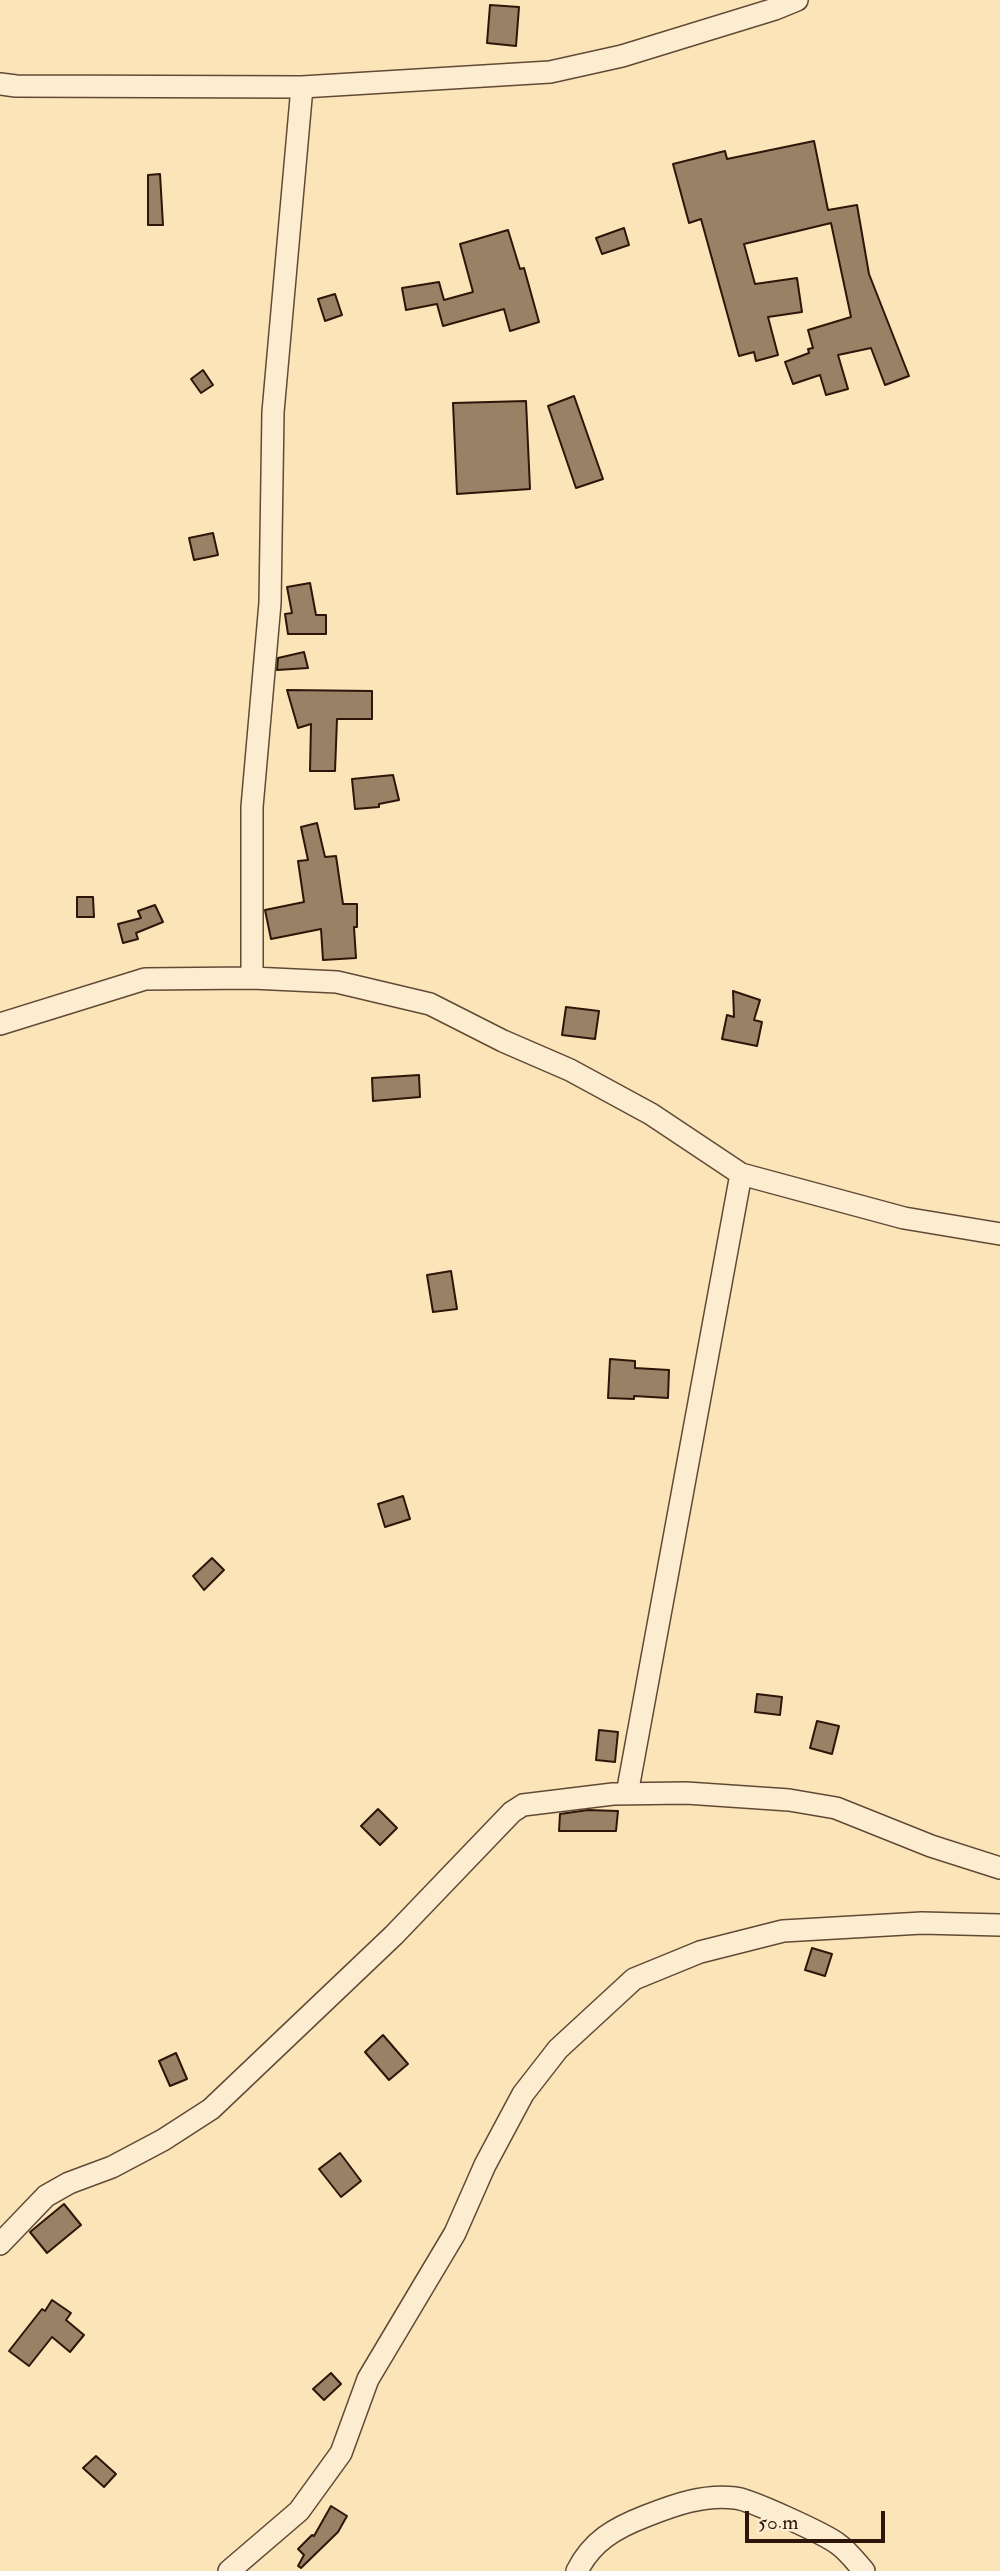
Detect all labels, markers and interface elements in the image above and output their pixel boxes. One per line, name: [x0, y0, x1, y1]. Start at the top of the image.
scale bar: [748, 2498, 888, 2542]
text: 50 m: [758, 2509, 799, 2536]

